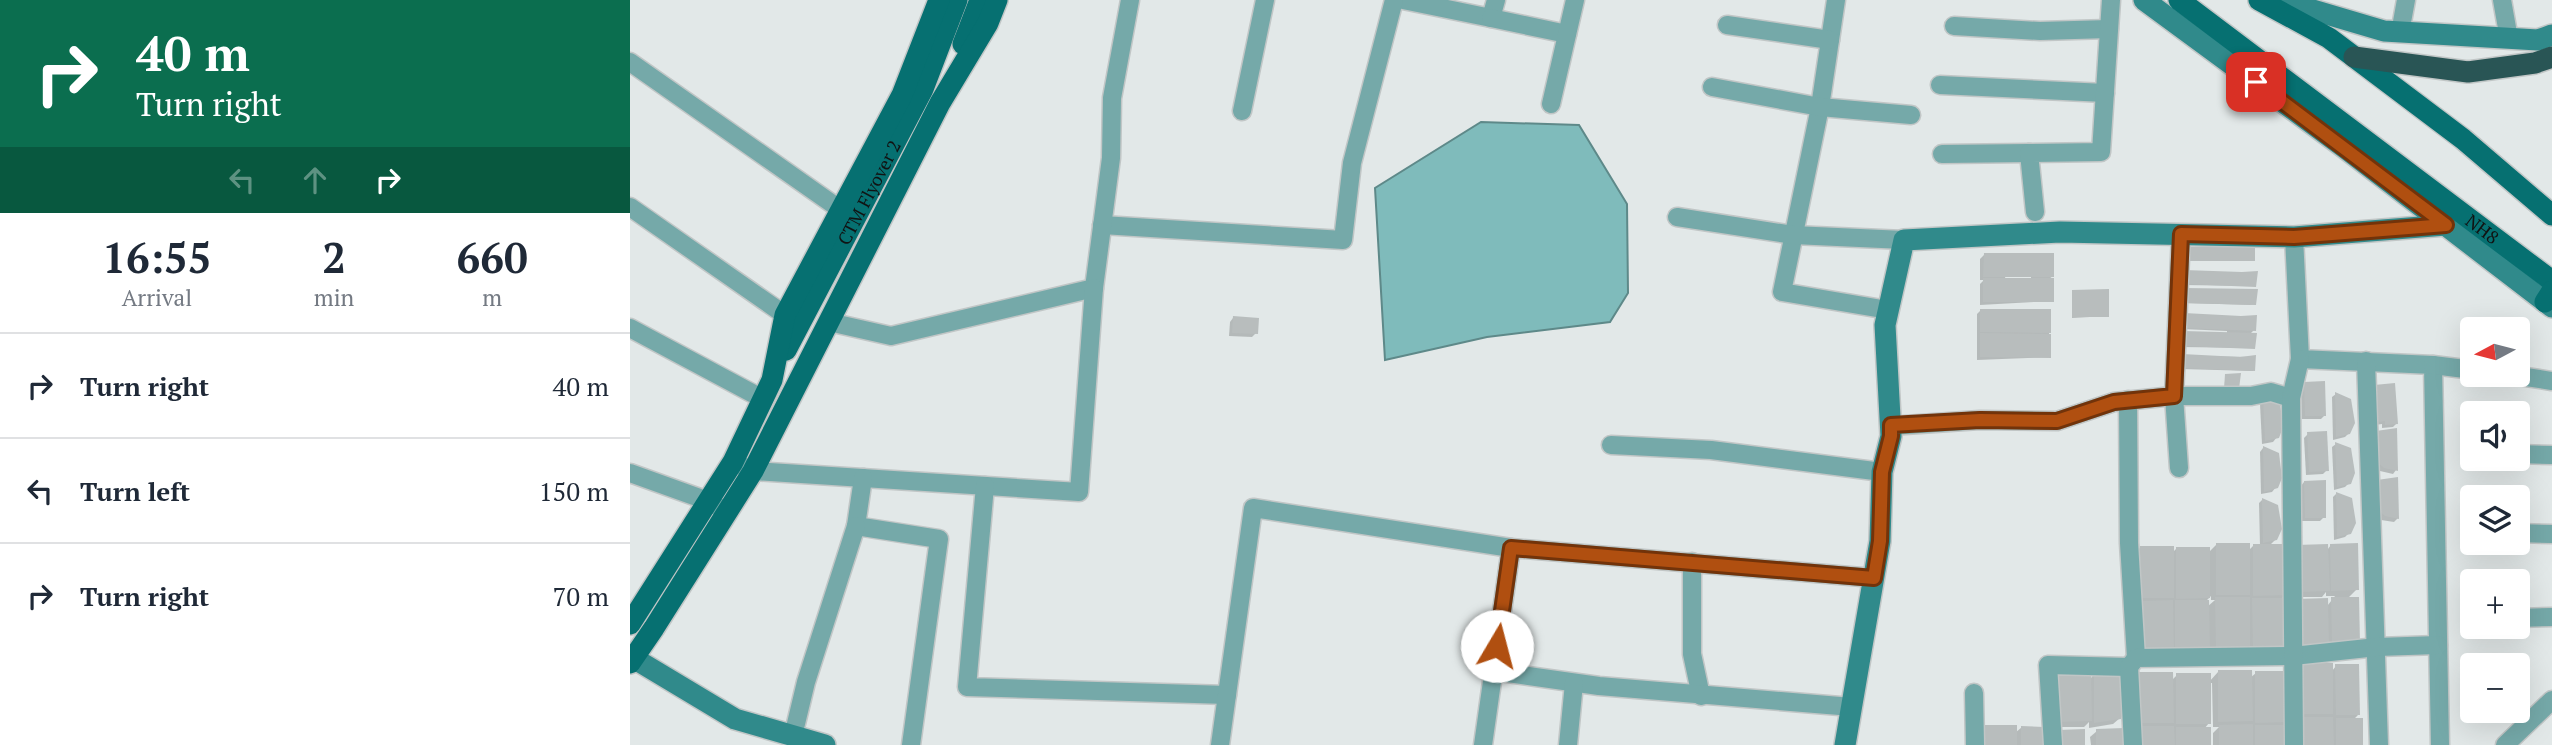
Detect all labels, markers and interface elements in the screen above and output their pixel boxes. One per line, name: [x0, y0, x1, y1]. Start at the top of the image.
text: 40 m: [136, 20, 250, 85]
icon: right: [21, 28, 112, 119]
pin: [2226, 52, 2286, 112]
icon: arrive: [2237, 63, 2275, 101]
text: Turn right: [136, 83, 282, 125]
street label: CTM Flyover 2: [831, 136, 906, 249]
icon: left: [223, 161, 261, 199]
icon: ahead: [296, 161, 334, 199]
icon: right: [369, 161, 407, 199]
street label: NH8: [2461, 208, 2504, 249]
text: 16:55: [102, 229, 212, 285]
text: 2: [322, 229, 346, 285]
text: 660: [457, 229, 528, 285]
text: Arrival: [122, 282, 192, 313]
text: min: [314, 282, 354, 313]
text: m: [482, 282, 502, 313]
north arrow: [2460, 317, 2530, 387]
map controls: [2460, 317, 2530, 723]
icon: right: [21, 367, 59, 405]
text: Turn right: [80, 369, 209, 403]
text: 40 m: [553, 369, 609, 403]
button: sound: [2460, 401, 2530, 471]
icon: left: [21, 472, 59, 510]
text: Turn left: [80, 474, 190, 508]
text: 150 m: [539, 474, 609, 508]
button: layers: [2460, 485, 2530, 555]
button: +: [2460, 569, 2530, 639]
icon: right: [21, 577, 59, 615]
text: Turn right: [80, 579, 209, 613]
text: 70 m: [553, 579, 609, 613]
position arrow: [1460, 609, 1534, 683]
button: −: [2460, 653, 2530, 723]

